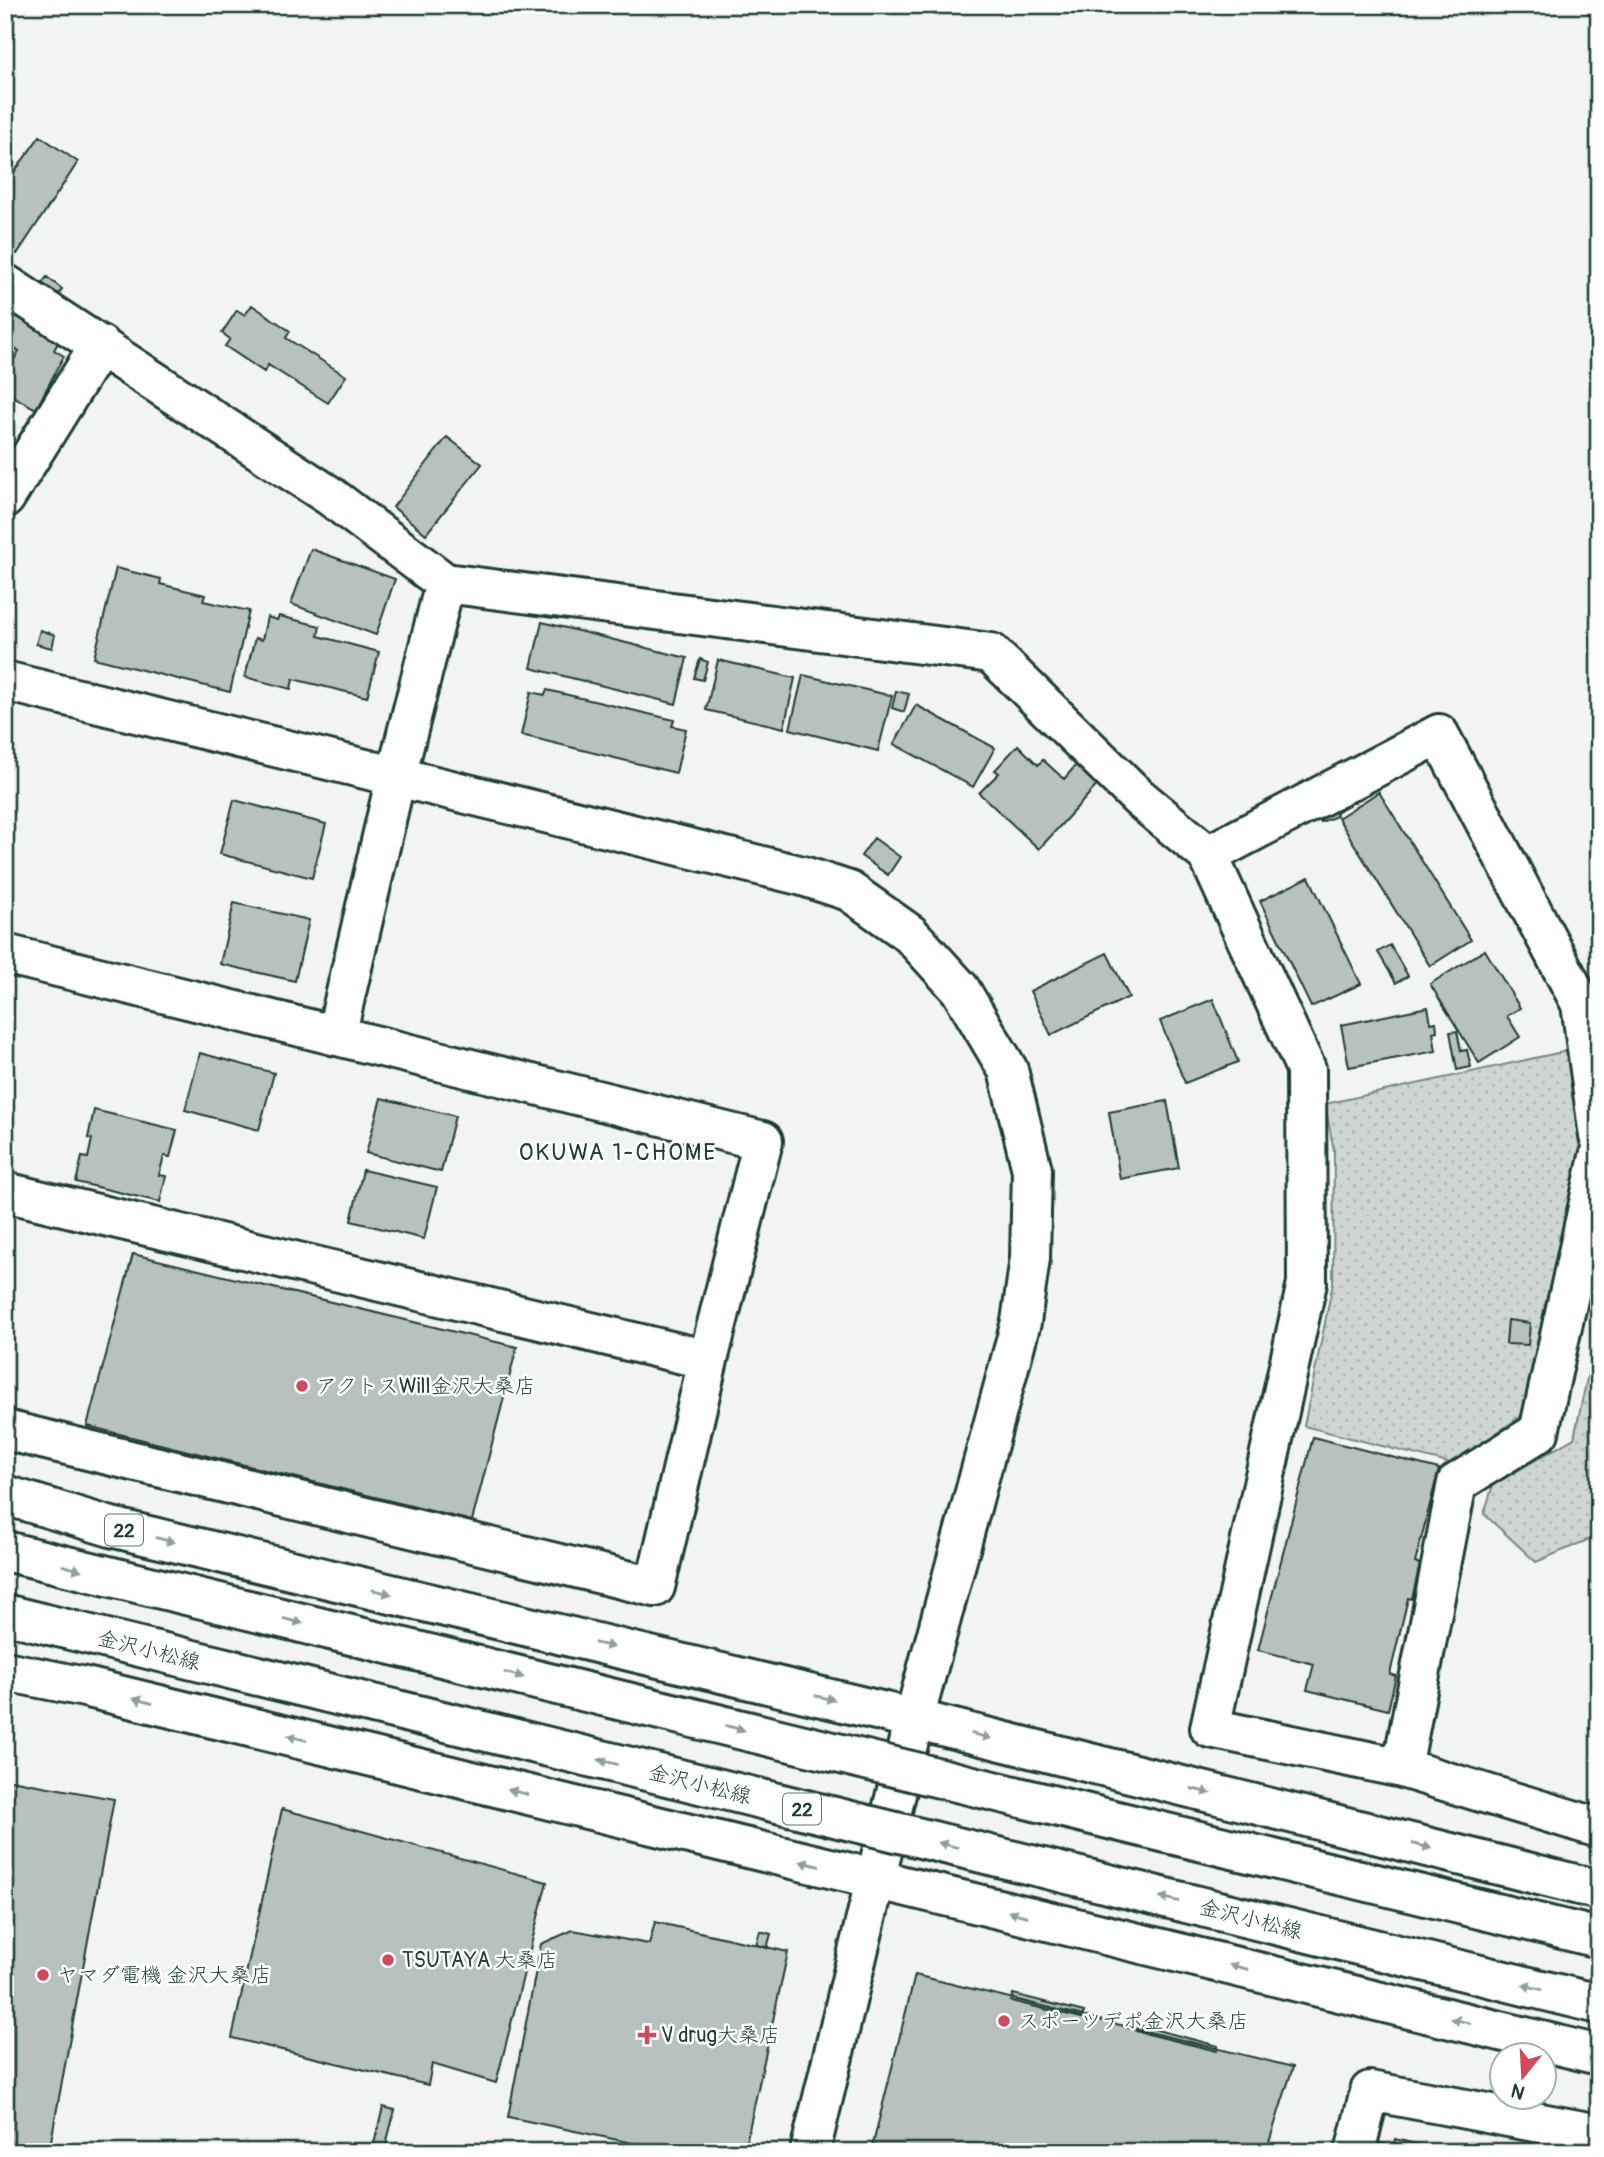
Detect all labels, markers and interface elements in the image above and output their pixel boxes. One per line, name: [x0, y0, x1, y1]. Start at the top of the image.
district label: OKUWA 1-CHOME: [519, 1138, 717, 1167]
place label: アクトスWill金沢大桑店: [316, 1373, 535, 1400]
marker: アクトスWill金沢大桑店: [294, 1378, 310, 1394]
road number: 22: [105, 1514, 143, 1546]
one-way arrow: [155, 1535, 177, 1546]
one-way arrow: [61, 1562, 83, 1573]
one-way arrow: [371, 1587, 393, 1598]
one-way arrow: [282, 1616, 304, 1627]
street label: 金沢小松線: [95, 1625, 203, 1676]
one-way arrow: [593, 1640, 615, 1651]
one-way arrow: [503, 1670, 525, 1681]
one-way arrow: [814, 1693, 836, 1704]
one-way arrow: [132, 1695, 154, 1706]
one-way arrow: [724, 1723, 746, 1734]
one-way arrow: [970, 1731, 992, 1742]
one-way arrow: [286, 1732, 308, 1743]
one-way arrow: [597, 1756, 619, 1767]
street label: 金沢小松線: [646, 1759, 754, 1810]
one-way arrow: [1190, 1786, 1212, 1797]
one-way arrow: [507, 1787, 529, 1798]
road number: 22: [783, 1794, 821, 1825]
one-way arrow: [937, 1839, 959, 1850]
one-way arrow: [1411, 1841, 1433, 1852]
one-way arrow: [799, 1858, 821, 1869]
one-way arrow: [1158, 1893, 1180, 1904]
street label: 金沢小松線: [1197, 1894, 1305, 1945]
one-way arrow: [1007, 1908, 1029, 1919]
place label: TSUTAYA 大桑店: [402, 1947, 558, 1974]
marker: TSUTAYA 大桑店: [380, 1952, 396, 1968]
place label: ヤマダ電機 金沢大桑店: [57, 1962, 272, 1989]
one-way arrow: [1228, 1962, 1250, 1973]
marker: ヤマダ電機 金沢大桑店: [35, 1967, 51, 1983]
one-way arrow: [1521, 1981, 1543, 1992]
place label: スポーツデポ金沢大桑店: [1018, 2008, 1249, 2035]
marker: スポーツデポ金沢大桑店: [996, 2013, 1012, 2029]
one-way arrow: [1450, 2015, 1472, 2026]
place label: V drug大桑店: [661, 2022, 780, 2049]
marker: V drug大桑店: [639, 2027, 655, 2043]
north arrow: [1488, 2042, 1558, 2112]
text: N: [1508, 2078, 1528, 2105]

